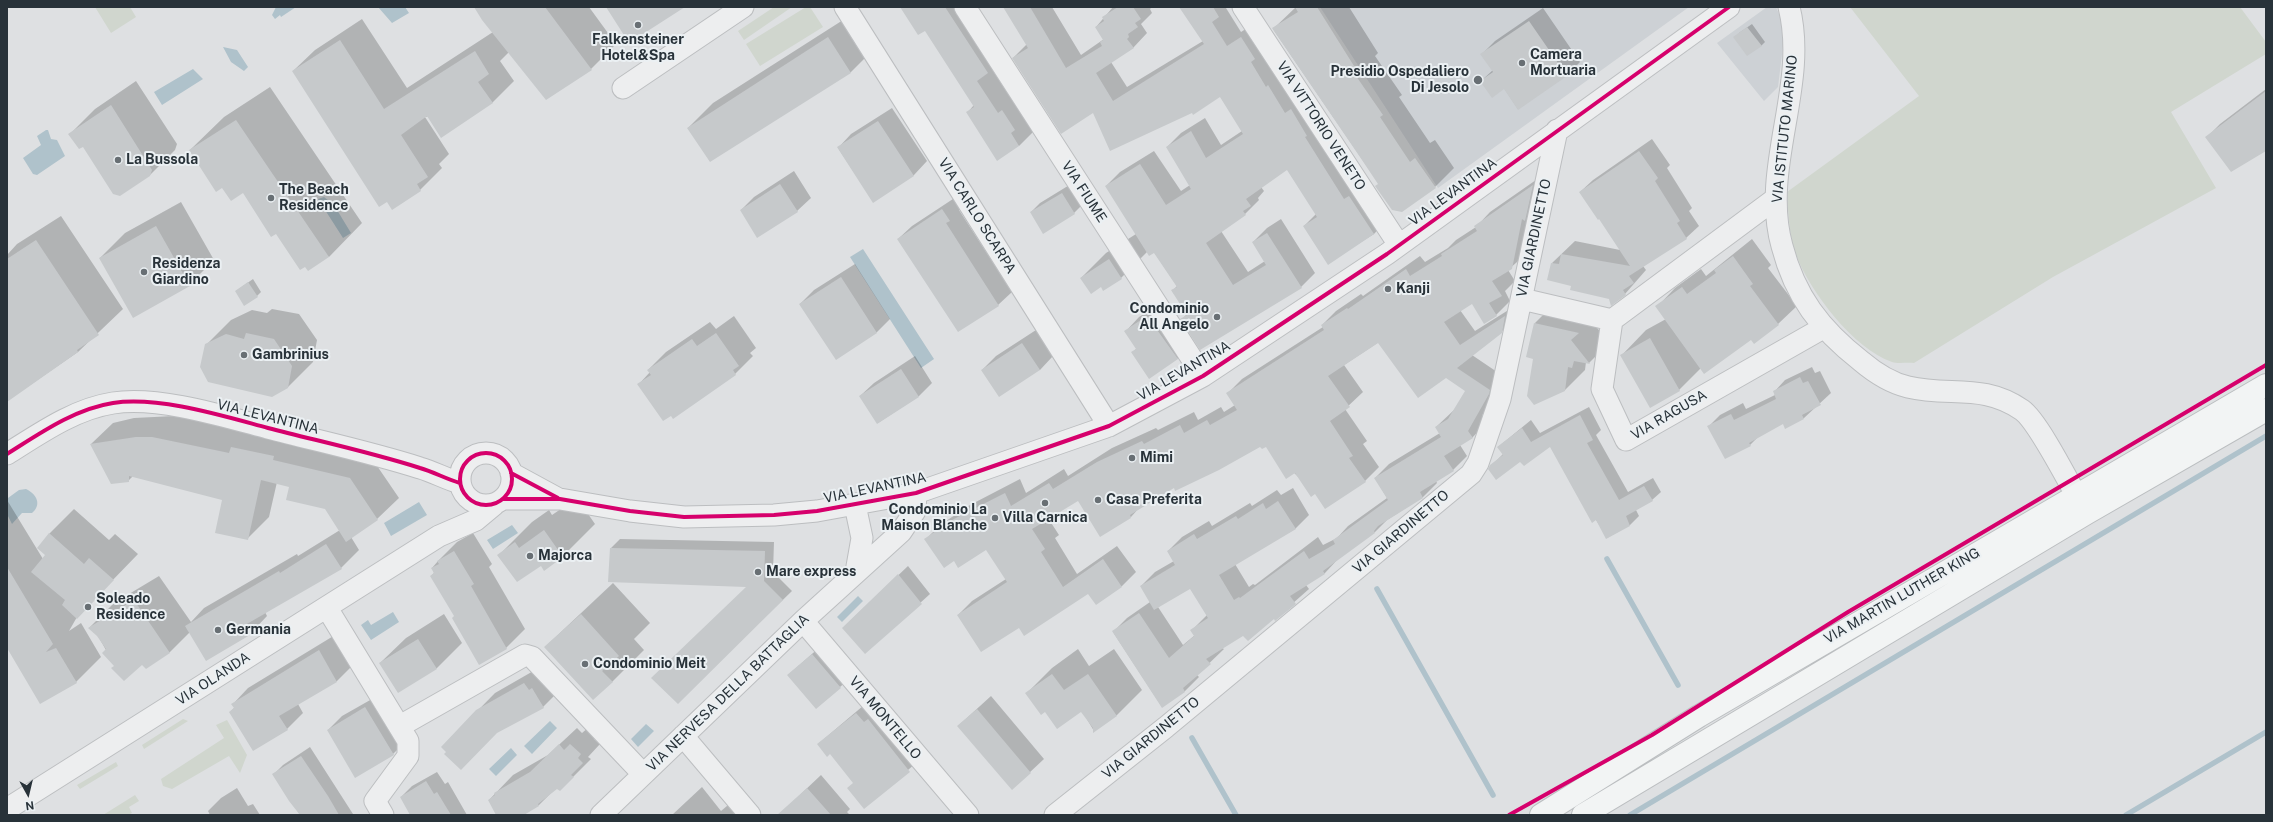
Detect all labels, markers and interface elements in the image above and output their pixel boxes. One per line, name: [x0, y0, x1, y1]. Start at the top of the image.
marker: Falkensteiner Hotel&Spa: [633, 20, 643, 30]
place label: Falkensteiner Hotel&Spa: [592, 32, 684, 64]
place label: Camera Mortuaria: [1530, 47, 1596, 80]
street label: VIA ISTITUTO MARINO: [1769, 54, 1801, 204]
street label: VIA VITTORIO VENETO: [1273, 58, 1369, 194]
marker: Camera Mortuaria: [1517, 58, 1527, 68]
place label: Presidio Ospedaliero Di Jesolo: [1330, 64, 1469, 96]
marker: Presidio Ospedaliero Di Jesolo: [1472, 74, 1484, 86]
place label: La Bussola: [126, 152, 198, 168]
street label: VIA LEVANTINA: [1406, 154, 1500, 230]
marker: La Bussola: [113, 155, 123, 165]
street label: VIA CARLO SCARPA: [935, 155, 1019, 277]
street label: VIA FIUME: [1058, 158, 1110, 226]
street label: VIA GIARDINETTO: [1513, 177, 1555, 299]
place label: The Beach Residence: [279, 182, 349, 214]
marker: The Beach Residence: [266, 193, 276, 203]
place label: Residenza Giardino: [152, 256, 221, 288]
marker: Residenza Giardino: [139, 267, 149, 277]
place label: Kanji: [1396, 281, 1430, 297]
marker: Kanji: [1383, 284, 1393, 294]
place label: Condominio All Angelo: [1130, 301, 1209, 334]
marker: Condominio All Angelo: [1212, 312, 1222, 322]
street label: VIA LEVANTINA: [1134, 338, 1234, 404]
place label: Gambrinius: [252, 347, 329, 363]
marker: Gambrinius: [239, 350, 249, 360]
street label: VIA RAGUSA: [1628, 387, 1710, 443]
street label: VIA LEVANTINA: [215, 396, 321, 438]
place label: Mimi: [1140, 450, 1173, 466]
marker: Mimi: [1127, 453, 1137, 463]
street label: VIA LEVANTINA: [822, 469, 928, 507]
street label: VIA GIARDINETTO: [1349, 487, 1453, 577]
place label: Casa Preferita: [1106, 492, 1202, 508]
marker: Casa Preferita: [1093, 495, 1103, 505]
marker: Villa Carnica: [1040, 498, 1050, 508]
place label: Condominio La Maison Blanche: [881, 502, 987, 534]
place label: Villa Carnica: [1003, 510, 1087, 526]
marker: Condominio La Maison Blanche: [990, 513, 1000, 523]
street label: VIA MARTIN LUTHER KING: [1821, 544, 1983, 648]
place label: Majorca: [538, 548, 592, 564]
marker: Majorca: [525, 551, 535, 561]
place label: Mare express: [766, 564, 856, 580]
marker: Mare express: [753, 567, 763, 577]
place label: Soleado Residence: [96, 591, 165, 624]
marker: Soleado Residence: [83, 602, 93, 612]
street label: VIA NERVESA DELLA BATTAGLIA: [643, 611, 813, 775]
place label: Germania: [226, 622, 291, 638]
marker: Germania: [213, 625, 223, 635]
street label: VIA OLANDA: [173, 649, 253, 709]
place label: Condominio Meit: [593, 656, 706, 672]
marker: Condominio Meit: [580, 659, 590, 669]
street label: VIA MONTELLO: [845, 673, 925, 763]
street label: VIA GIARDINETTO: [1099, 693, 1203, 783]
north arrow: [8, 774, 48, 814]
text: N: [25, 799, 35, 812]

